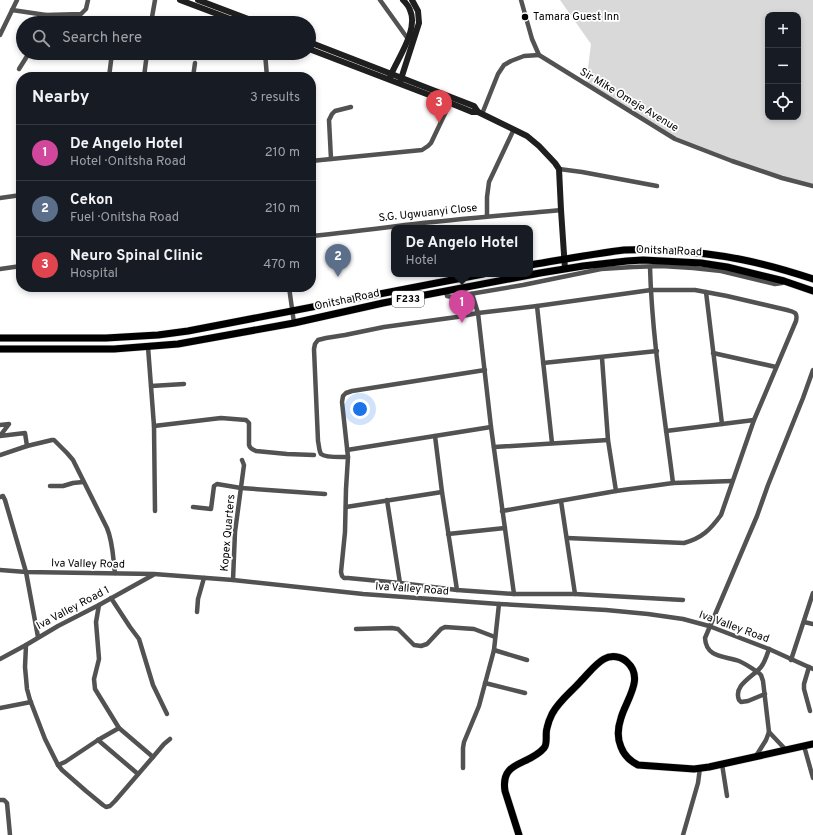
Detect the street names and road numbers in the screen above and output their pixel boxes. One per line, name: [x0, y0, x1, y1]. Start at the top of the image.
street label: Sir Mike Omeje Avenue: [577, 65, 681, 135]
street label: S.G. Ugwuanyi Close: [378, 201, 478, 225]
street label: Onitsha Road: [636, 243, 702, 259]
street label: Onitsha Road: [313, 286, 381, 314]
road number: F233: [392, 291, 424, 307]
street label: Kopex Quarters: [218, 494, 238, 572]
street label: Iva Valley Road: [51, 556, 125, 572]
street label: Iva Valley Road: [375, 579, 449, 599]
street label: Iva Valley Road 1: [34, 583, 112, 633]
street label: Iva Valley Road: [697, 608, 771, 646]

